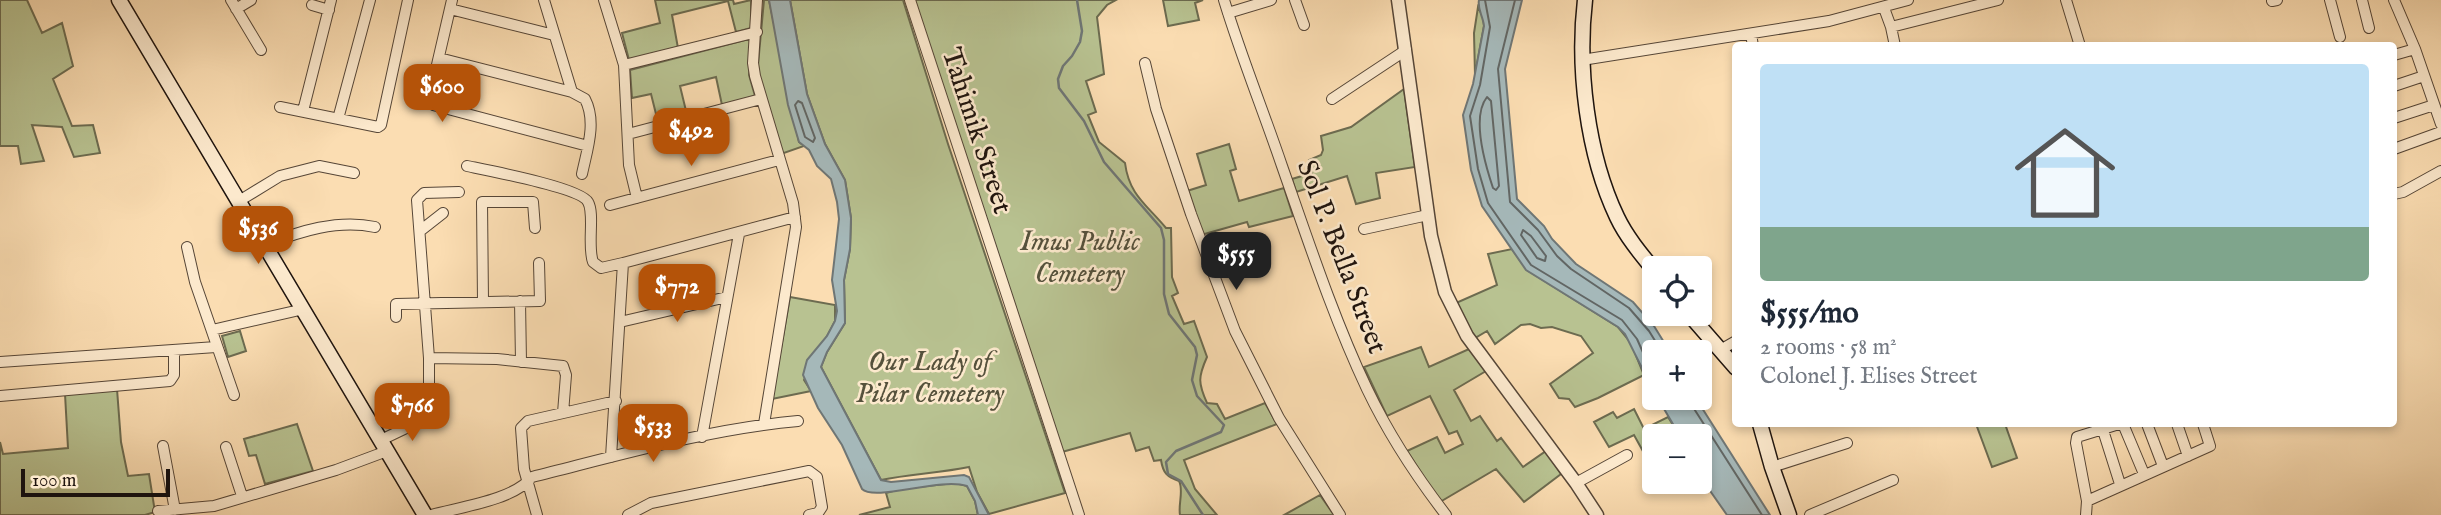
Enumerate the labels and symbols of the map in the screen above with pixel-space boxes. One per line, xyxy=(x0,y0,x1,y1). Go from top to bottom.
street label: Tahimik Street xyxy=(933,44,1019,219)
pin: $600 xyxy=(401,64,483,124)
pin: $492 xyxy=(650,108,732,168)
street label: Sol P. Bella Street xyxy=(1288,155,1394,359)
pin: $536 xyxy=(217,206,299,266)
park label: Imus Public Cemetery xyxy=(1019,225,1140,292)
pin: $555 xyxy=(1195,232,1277,292)
pin: $772 xyxy=(636,264,718,324)
park label: Our Lady of Pilar Cemetery xyxy=(856,345,1005,412)
pin: $766 xyxy=(371,384,453,443)
pin: $533 xyxy=(612,405,694,464)
scale bar xyxy=(21,466,170,498)

